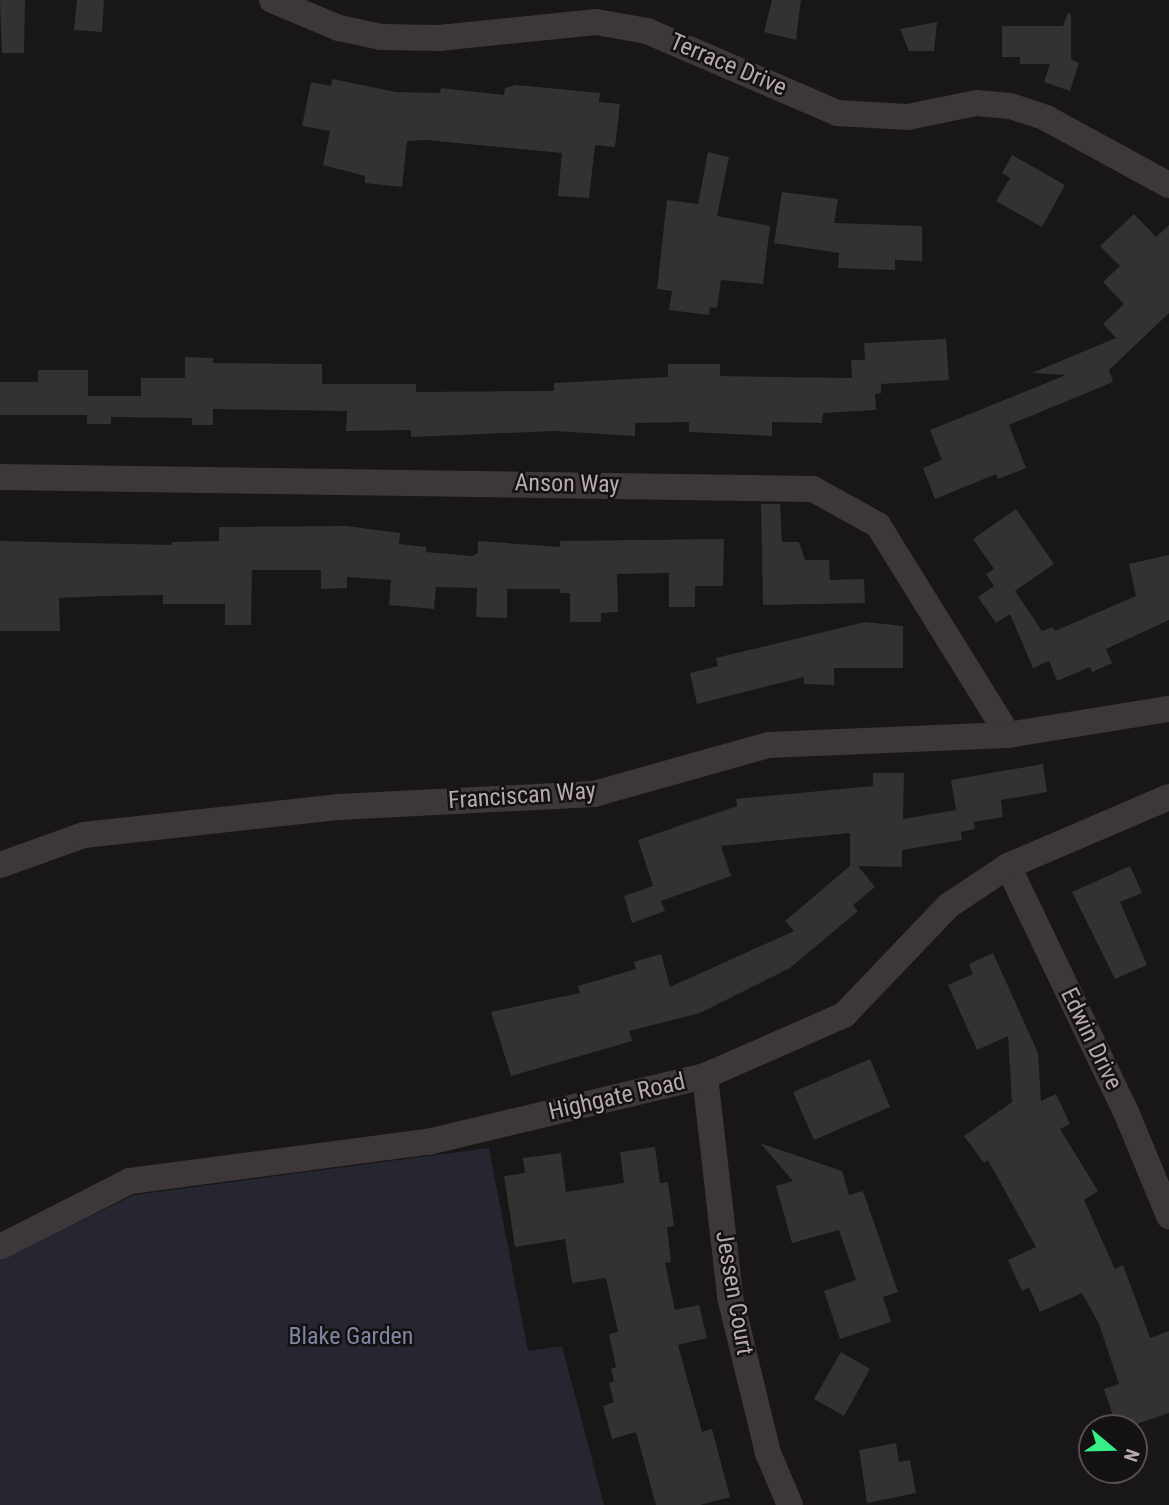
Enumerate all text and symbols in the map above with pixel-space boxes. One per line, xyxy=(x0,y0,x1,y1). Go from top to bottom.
street label: Terrace Drive xyxy=(665,28,791,102)
street label: Anson Way xyxy=(514,469,620,499)
street label: Franciscan Way xyxy=(447,776,597,816)
street label: Edwin Drive xyxy=(1054,983,1128,1095)
street label: Highgate Road xyxy=(546,1067,688,1127)
street label: Jessen Court xyxy=(709,1229,759,1357)
park label: Blake Garden xyxy=(289,1323,413,1351)
north arrow xyxy=(1078,1414,1148,1484)
text: N xyxy=(1119,1446,1144,1465)

